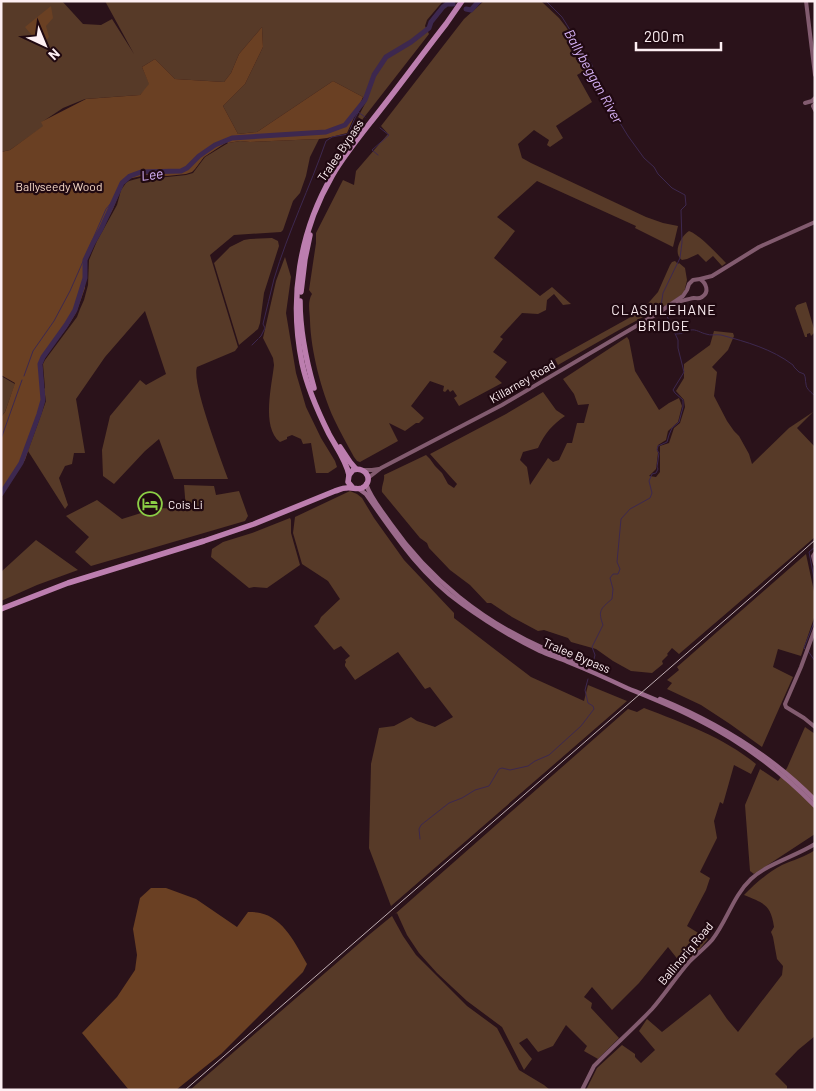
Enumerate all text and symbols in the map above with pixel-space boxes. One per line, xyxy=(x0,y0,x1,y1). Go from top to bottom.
north arrow xyxy=(20,20,70,70)
scale bar xyxy=(636,20,721,52)
water label: Ballybeggan River xyxy=(561,26,627,127)
text: 200 m xyxy=(644,27,684,45)
text: N xyxy=(45,45,64,64)
street label: Tralee Bypass xyxy=(314,116,366,184)
water label: Lee xyxy=(140,164,164,184)
park label: Ballyseedy Wood xyxy=(16,179,102,193)
district label: CLASHLEHANE BRIDGE xyxy=(611,301,717,334)
street label: Killarney Road xyxy=(487,357,557,405)
hotel icon: Cois Li xyxy=(137,491,163,517)
place label: Cois Li xyxy=(168,497,203,511)
street label: Tralee Bypass xyxy=(541,635,613,676)
street label: Ballinorig Road xyxy=(655,919,715,987)

